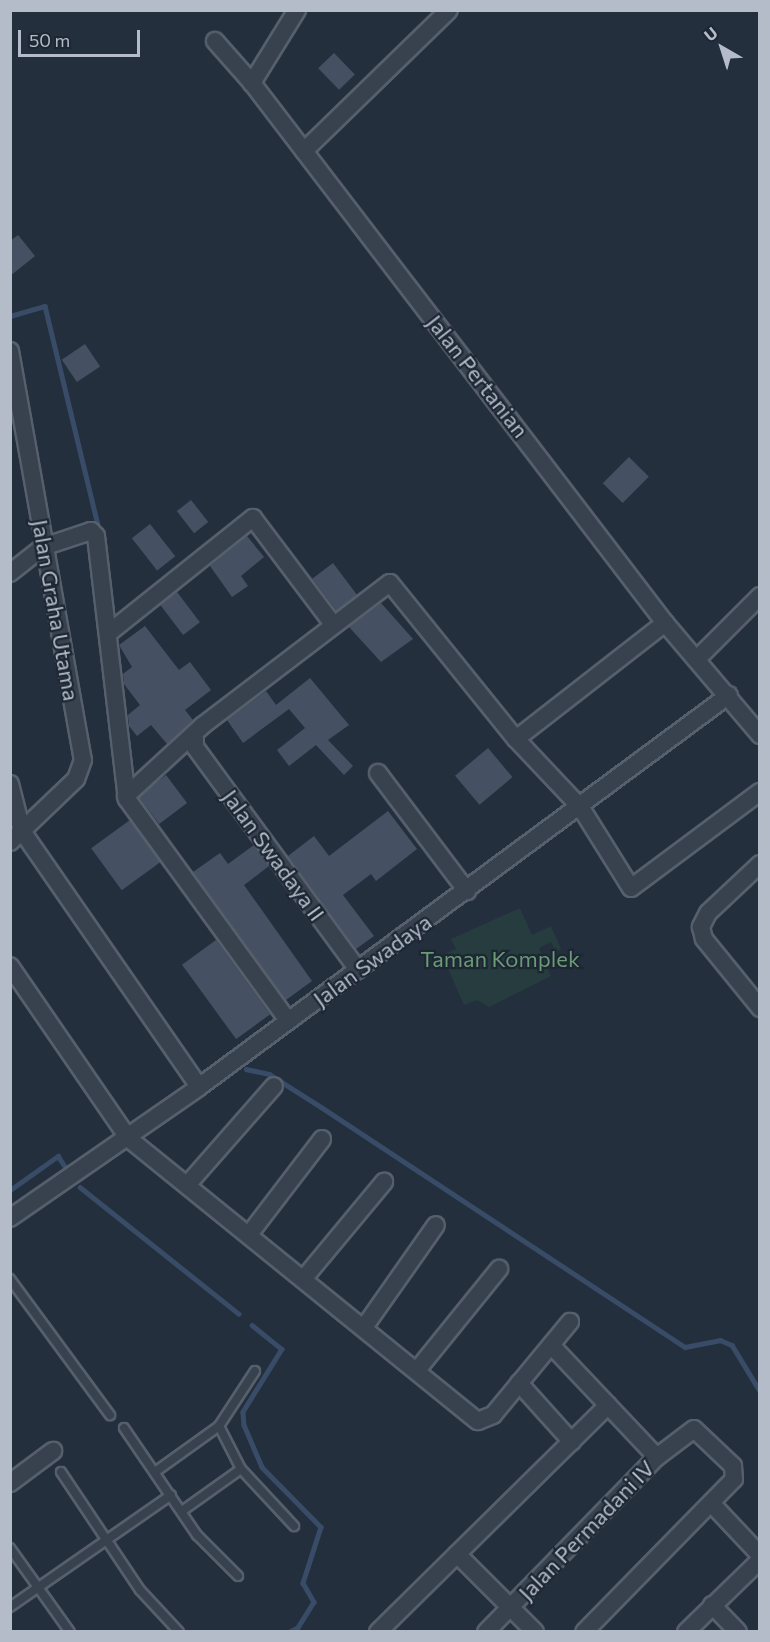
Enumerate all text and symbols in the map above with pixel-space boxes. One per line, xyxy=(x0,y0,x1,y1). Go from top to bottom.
scale bar xyxy=(21,18,142,56)
north arrow xyxy=(692,18,752,78)
text: U xyxy=(700,23,721,45)
text: 50 m xyxy=(29,29,70,51)
street label: Jalan Pertanian xyxy=(422,309,534,443)
street label: Jalan Graha Utama xyxy=(27,517,85,703)
street label: Jalan Swadaya II xyxy=(217,784,331,926)
street label: Jalan Swadaya xyxy=(308,908,436,1012)
park label: Taman Komplek xyxy=(420,946,580,972)
street label: Jalan Permadani IV xyxy=(512,1455,660,1605)

